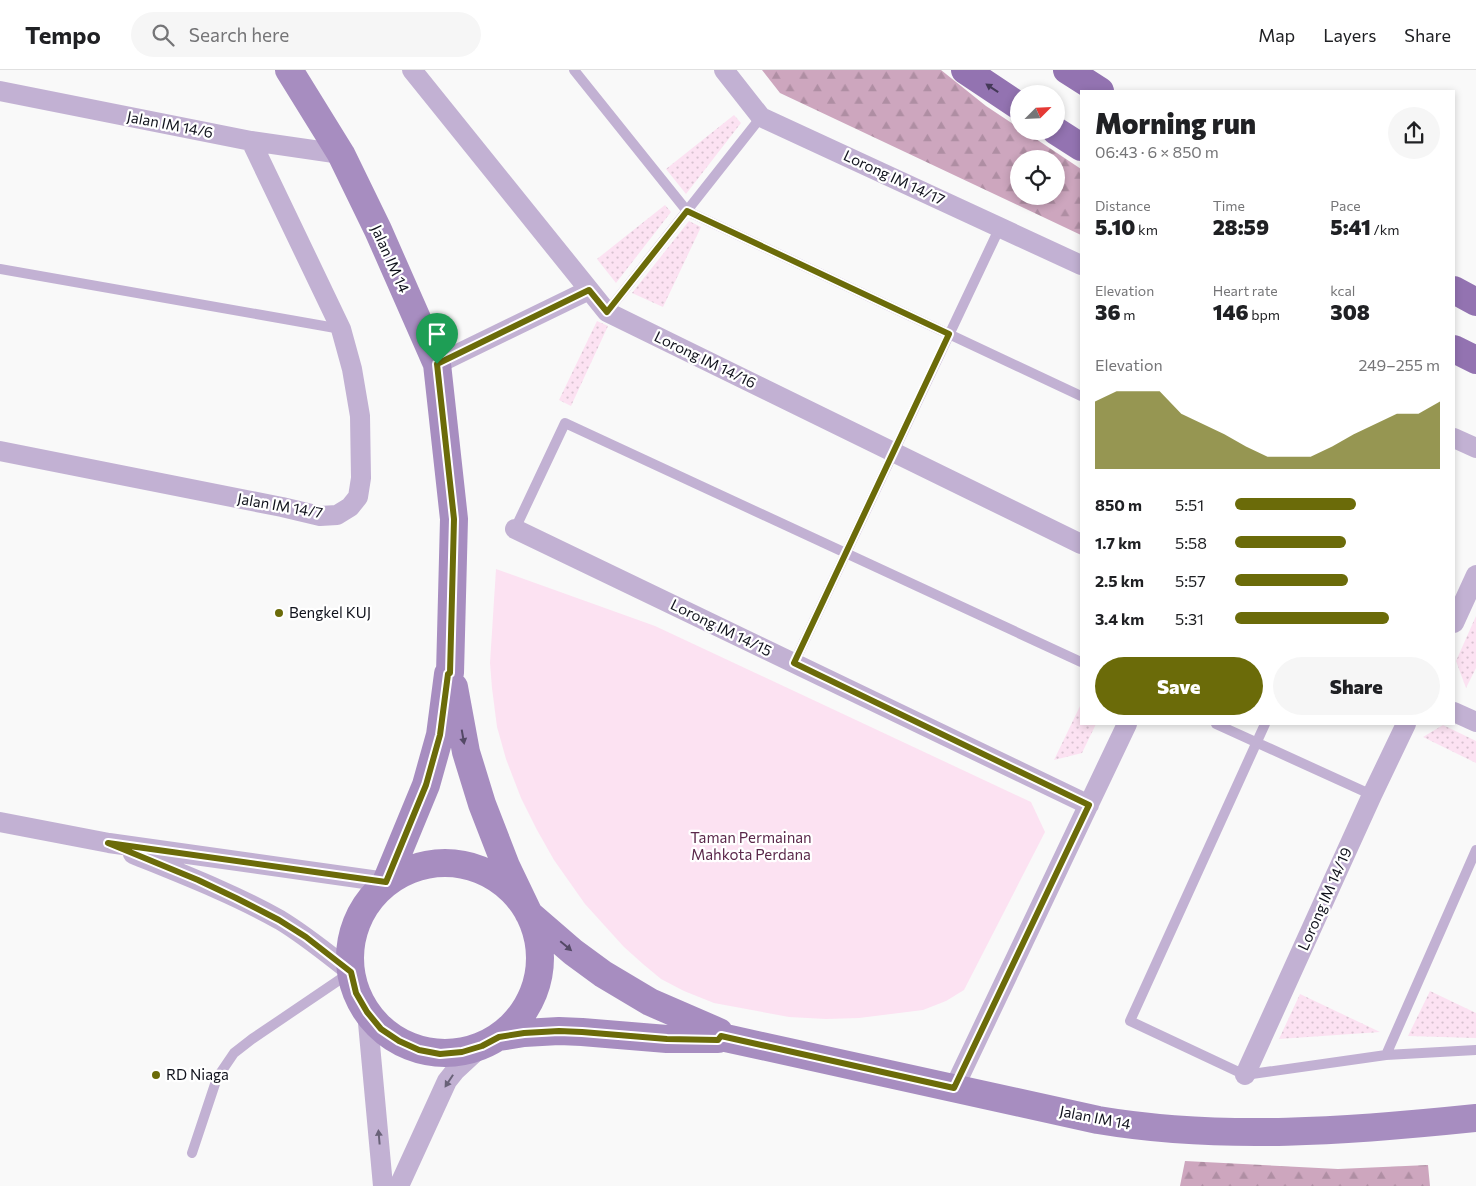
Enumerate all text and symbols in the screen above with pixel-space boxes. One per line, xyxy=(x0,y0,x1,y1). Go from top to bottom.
search box xyxy=(131,12,481,57)
text: Tempo xyxy=(25,20,101,49)
icon: search xyxy=(149,21,177,49)
text: Search here xyxy=(189,23,289,46)
text: Map xyxy=(1258,24,1295,46)
text: Layers xyxy=(1323,24,1376,46)
text: Share xyxy=(1404,24,1451,46)
one-way arrow xyxy=(985,83,999,93)
north arrow xyxy=(1010,85,1065,140)
map controls xyxy=(1010,85,1065,205)
text: Morning run xyxy=(1095,106,1256,140)
street label: Jalan IM 14/6 xyxy=(126,107,215,141)
button: share xyxy=(1388,107,1440,159)
text: 06:43 · 6 × 850 m xyxy=(1095,142,1219,161)
street label: Lorong IM 14/17 xyxy=(841,146,948,208)
button: locate xyxy=(1010,150,1065,205)
text: Distance xyxy=(1095,197,1151,214)
text: Time xyxy=(1213,197,1245,214)
text: Pace xyxy=(1330,197,1361,214)
text: 5.10 xyxy=(1095,214,1135,239)
text: 28:59 xyxy=(1213,214,1269,239)
text: 5:41 xyxy=(1330,214,1371,239)
text: km xyxy=(1135,221,1158,238)
text: /km xyxy=(1371,221,1400,238)
street label: Jalan IM 14 xyxy=(368,222,414,295)
text: Elevation xyxy=(1095,282,1154,299)
text: Heart rate xyxy=(1213,282,1278,299)
text: kcal xyxy=(1330,282,1355,299)
text: 36 xyxy=(1095,299,1120,324)
text: 146 xyxy=(1213,299,1249,324)
text: 308 xyxy=(1330,299,1370,324)
text: m xyxy=(1120,306,1135,323)
text: bpm xyxy=(1249,306,1280,323)
pin xyxy=(416,313,458,364)
icon: arrive xyxy=(423,320,451,348)
street label: Lorong IM 14/16 xyxy=(652,327,759,391)
text: Elevation xyxy=(1095,355,1163,374)
text: 249–255 m xyxy=(1358,355,1440,374)
street label: Jalan IM 14/7 xyxy=(236,489,325,521)
text: 850 m xyxy=(1095,495,1142,514)
text: 5:51 xyxy=(1175,495,1204,514)
text: 1.7 km xyxy=(1095,533,1141,552)
text: 5:58 xyxy=(1175,533,1207,552)
text: 2.5 km xyxy=(1095,571,1144,590)
text: 5:57 xyxy=(1175,571,1206,590)
street label: Lorong IM 14/15 xyxy=(668,595,775,659)
place label: Bengkel KUJ xyxy=(289,603,371,621)
marker: Bengkel KUJ xyxy=(273,607,285,619)
text: 3.4 km xyxy=(1095,609,1144,628)
text: 5:31 xyxy=(1175,609,1204,628)
button: Save xyxy=(1095,657,1263,715)
button: Share xyxy=(1273,657,1440,715)
one-way arrow xyxy=(459,729,467,745)
park label: Taman Permainan Mahkota Perdana xyxy=(690,828,812,863)
street label: Lorong IM 14/19 xyxy=(1293,844,1355,953)
one-way arrow xyxy=(560,940,573,951)
place label: RD Niaga xyxy=(166,1065,229,1083)
marker: RD Niaga xyxy=(150,1069,162,1081)
one-way arrow xyxy=(444,1074,453,1088)
street label: Jalan IM 14 xyxy=(1058,1101,1132,1133)
one-way arrow xyxy=(375,1129,383,1145)

